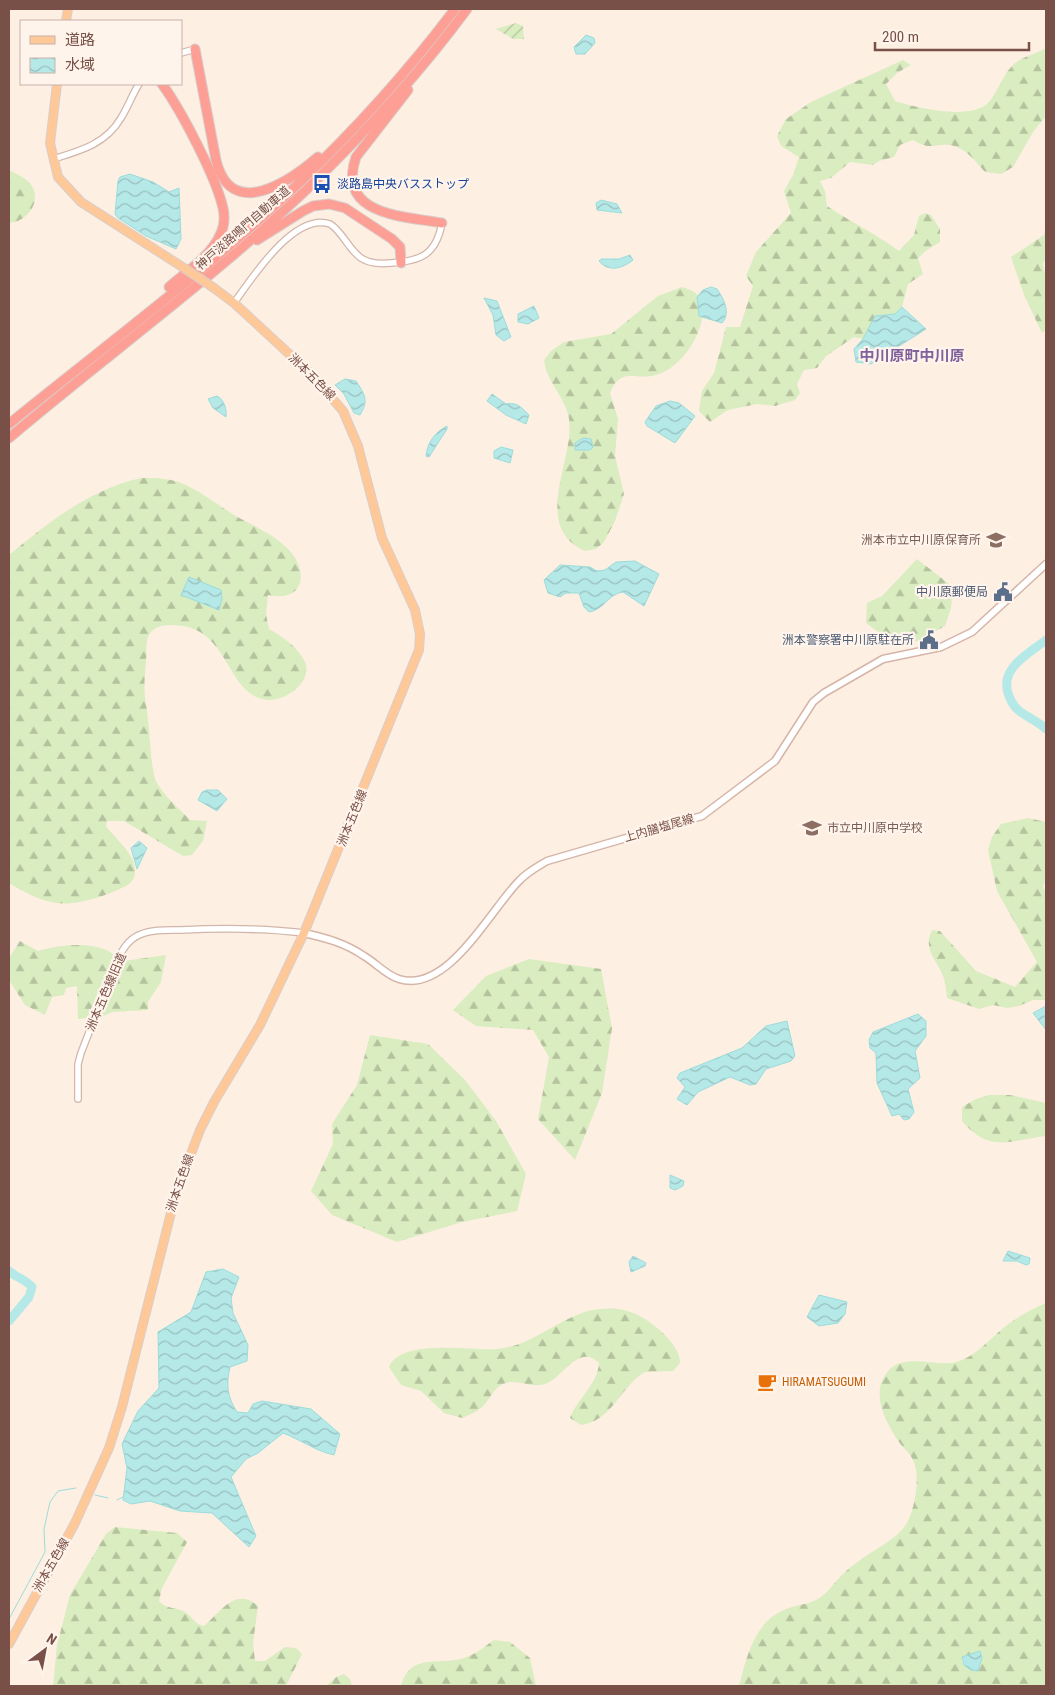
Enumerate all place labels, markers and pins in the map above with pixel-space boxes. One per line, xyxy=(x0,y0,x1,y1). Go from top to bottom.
bus stop icon: 淡路島中央バスストップ xyxy=(311,173,333,195)
place label: 淡路島中央バスストップ xyxy=(337,177,469,191)
school or university icon: 洲本市立中川原保育所 xyxy=(985,529,1007,551)
place label: 洲本市立中川原保育所 xyxy=(861,533,981,547)
public building icon: 中川原郵便局 xyxy=(992,581,1014,603)
place label: 中川原郵便局 xyxy=(916,585,988,599)
public building icon: 洲本警察署中川原駐在所 xyxy=(918,629,940,651)
place label: 洲本警察署中川原駐在所 xyxy=(782,633,914,647)
school or university icon: 市立中川原中学校 xyxy=(801,817,823,839)
place label: 市立中川原中学校 xyxy=(827,821,923,835)
cafe icon: HIRAMATSUGUMI xyxy=(756,1371,778,1393)
place label: HIRAMATSUGUMI xyxy=(782,1375,866,1389)

